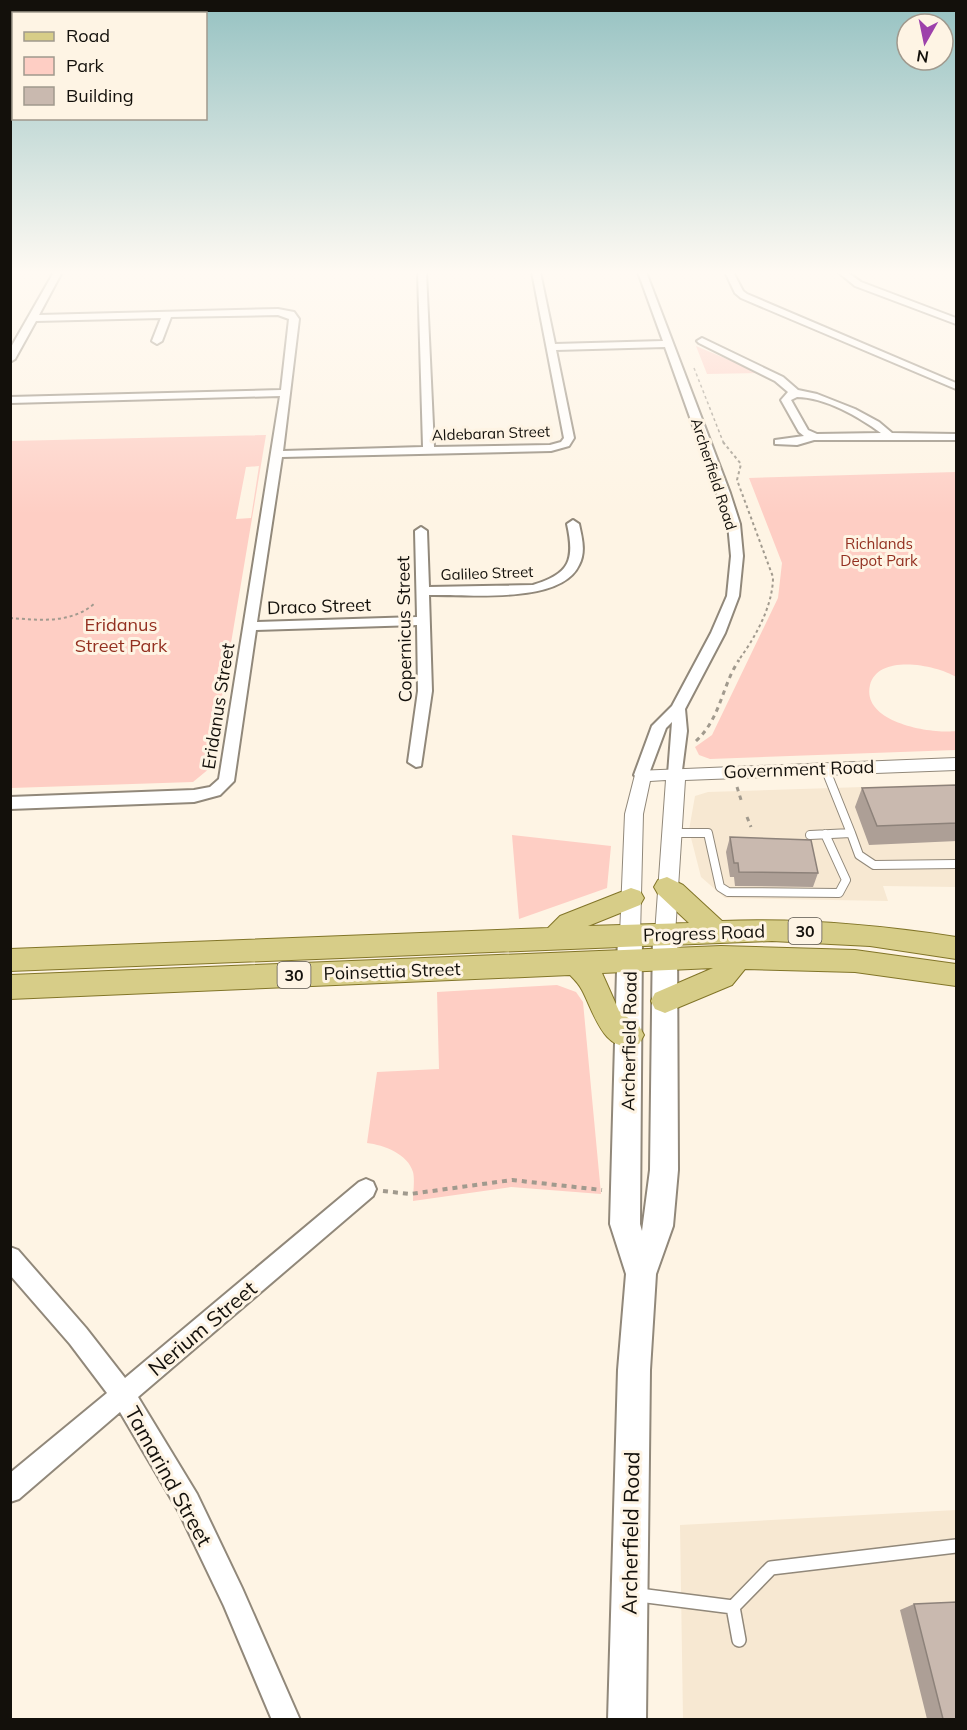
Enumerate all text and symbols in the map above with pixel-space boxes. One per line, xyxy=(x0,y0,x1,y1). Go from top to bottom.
legend xyxy=(12,12,207,120)
north arrow xyxy=(895,12,955,72)
text: Road xyxy=(66,24,110,47)
text: N xyxy=(915,46,930,68)
text: Park xyxy=(66,54,105,77)
text: Building xyxy=(66,84,134,107)
street label: Archerfield Road xyxy=(687,416,741,532)
street label: Aldebaran Street xyxy=(432,421,550,445)
park label: Richlands Depot Park xyxy=(840,534,918,570)
street label: Copernicus Street xyxy=(391,555,417,703)
street label: Galileo Street xyxy=(440,562,534,584)
street label: Draco Street xyxy=(267,593,371,619)
park label: Eridanus Street Park xyxy=(75,613,168,657)
street label: Eridanus Street xyxy=(197,641,239,771)
street label: Government Road xyxy=(723,755,875,783)
road number: 30 xyxy=(788,918,822,944)
street label: Progress Road xyxy=(643,919,765,947)
street label: Poinsettia Street xyxy=(323,957,461,985)
road number: 30 xyxy=(278,962,310,988)
street label: Archerfield Road xyxy=(616,971,642,1111)
street label: Nerium Street xyxy=(142,1275,262,1381)
street label: Tamarind Street xyxy=(120,1402,218,1550)
street label: Archerfield Road xyxy=(616,1451,644,1615)

